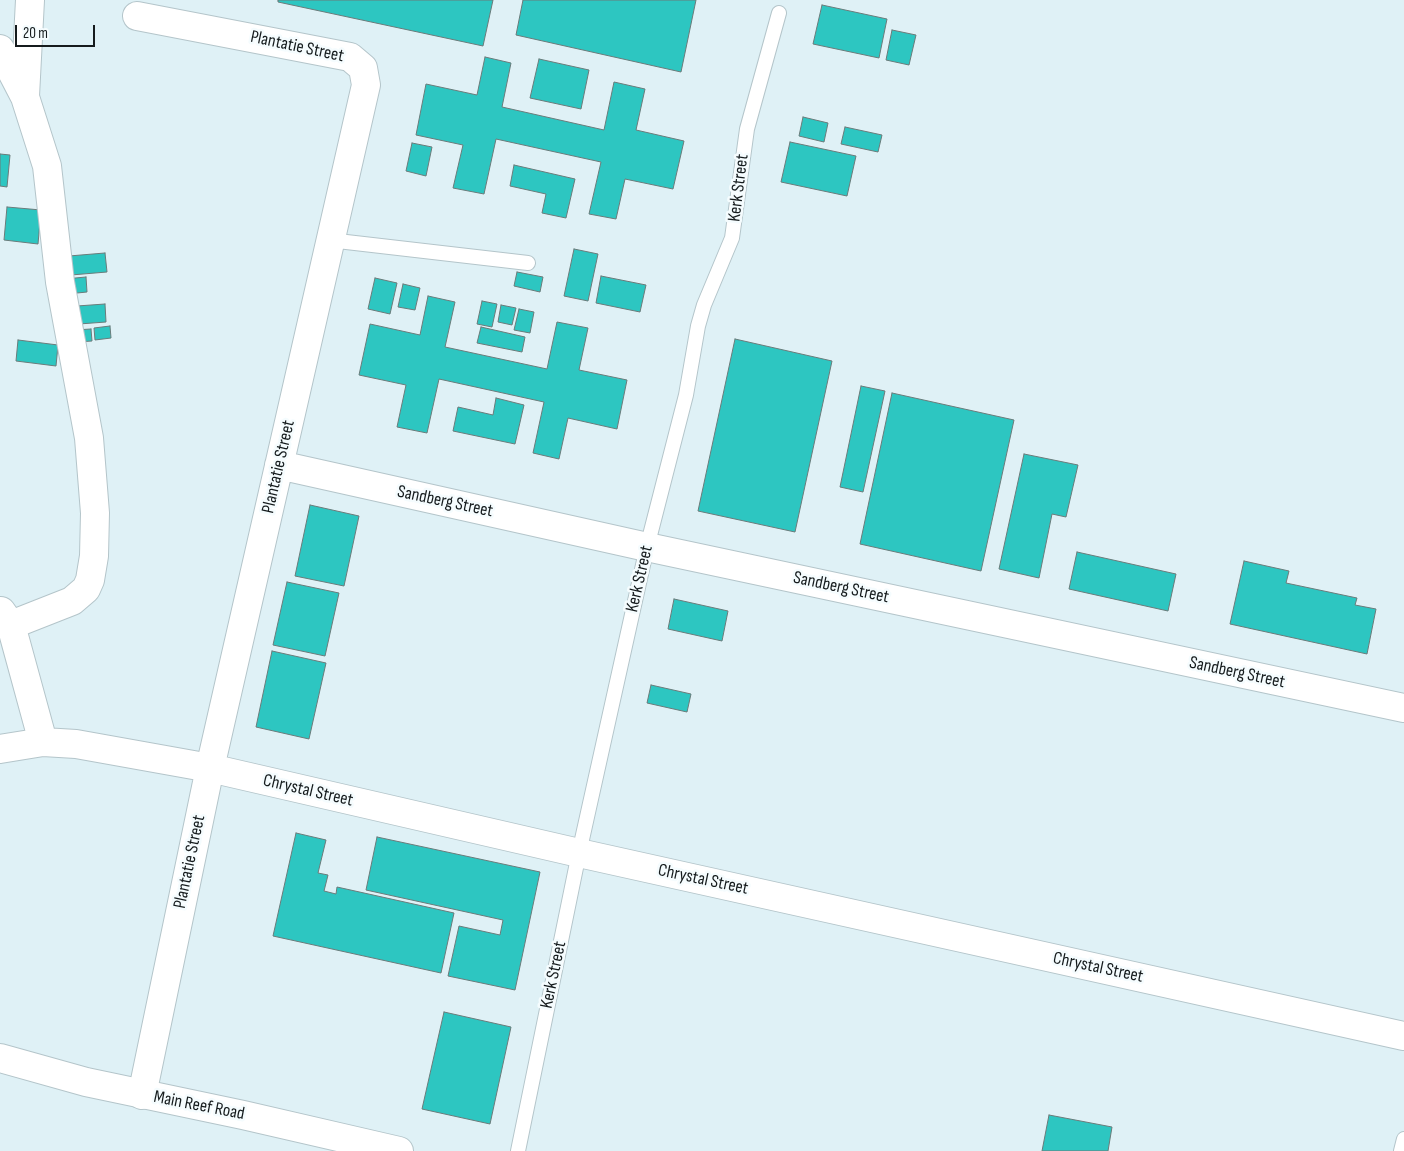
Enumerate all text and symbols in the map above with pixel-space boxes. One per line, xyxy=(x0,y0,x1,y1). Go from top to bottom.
scale bar xyxy=(18,15,98,47)
text: 20 m xyxy=(23,24,48,43)
street label: Plantatie Street xyxy=(248,27,346,67)
street label: Kerk Street xyxy=(724,153,754,223)
street label: Plantatie Street xyxy=(258,418,300,516)
street label: Sandberg Street xyxy=(395,481,495,523)
street label: Kerk Street xyxy=(622,543,658,615)
street label: Sandberg Street xyxy=(791,567,891,609)
street label: Sandberg Street xyxy=(1187,652,1287,694)
street label: Chrystal Street xyxy=(261,770,355,812)
street label: Plantatie Street xyxy=(170,813,210,911)
street label: Chrystal Street xyxy=(656,860,750,900)
street label: Kerk Street xyxy=(536,940,572,1010)
street label: Chrystal Street xyxy=(1051,948,1145,988)
street label: Main Reef Road xyxy=(152,1087,246,1125)

